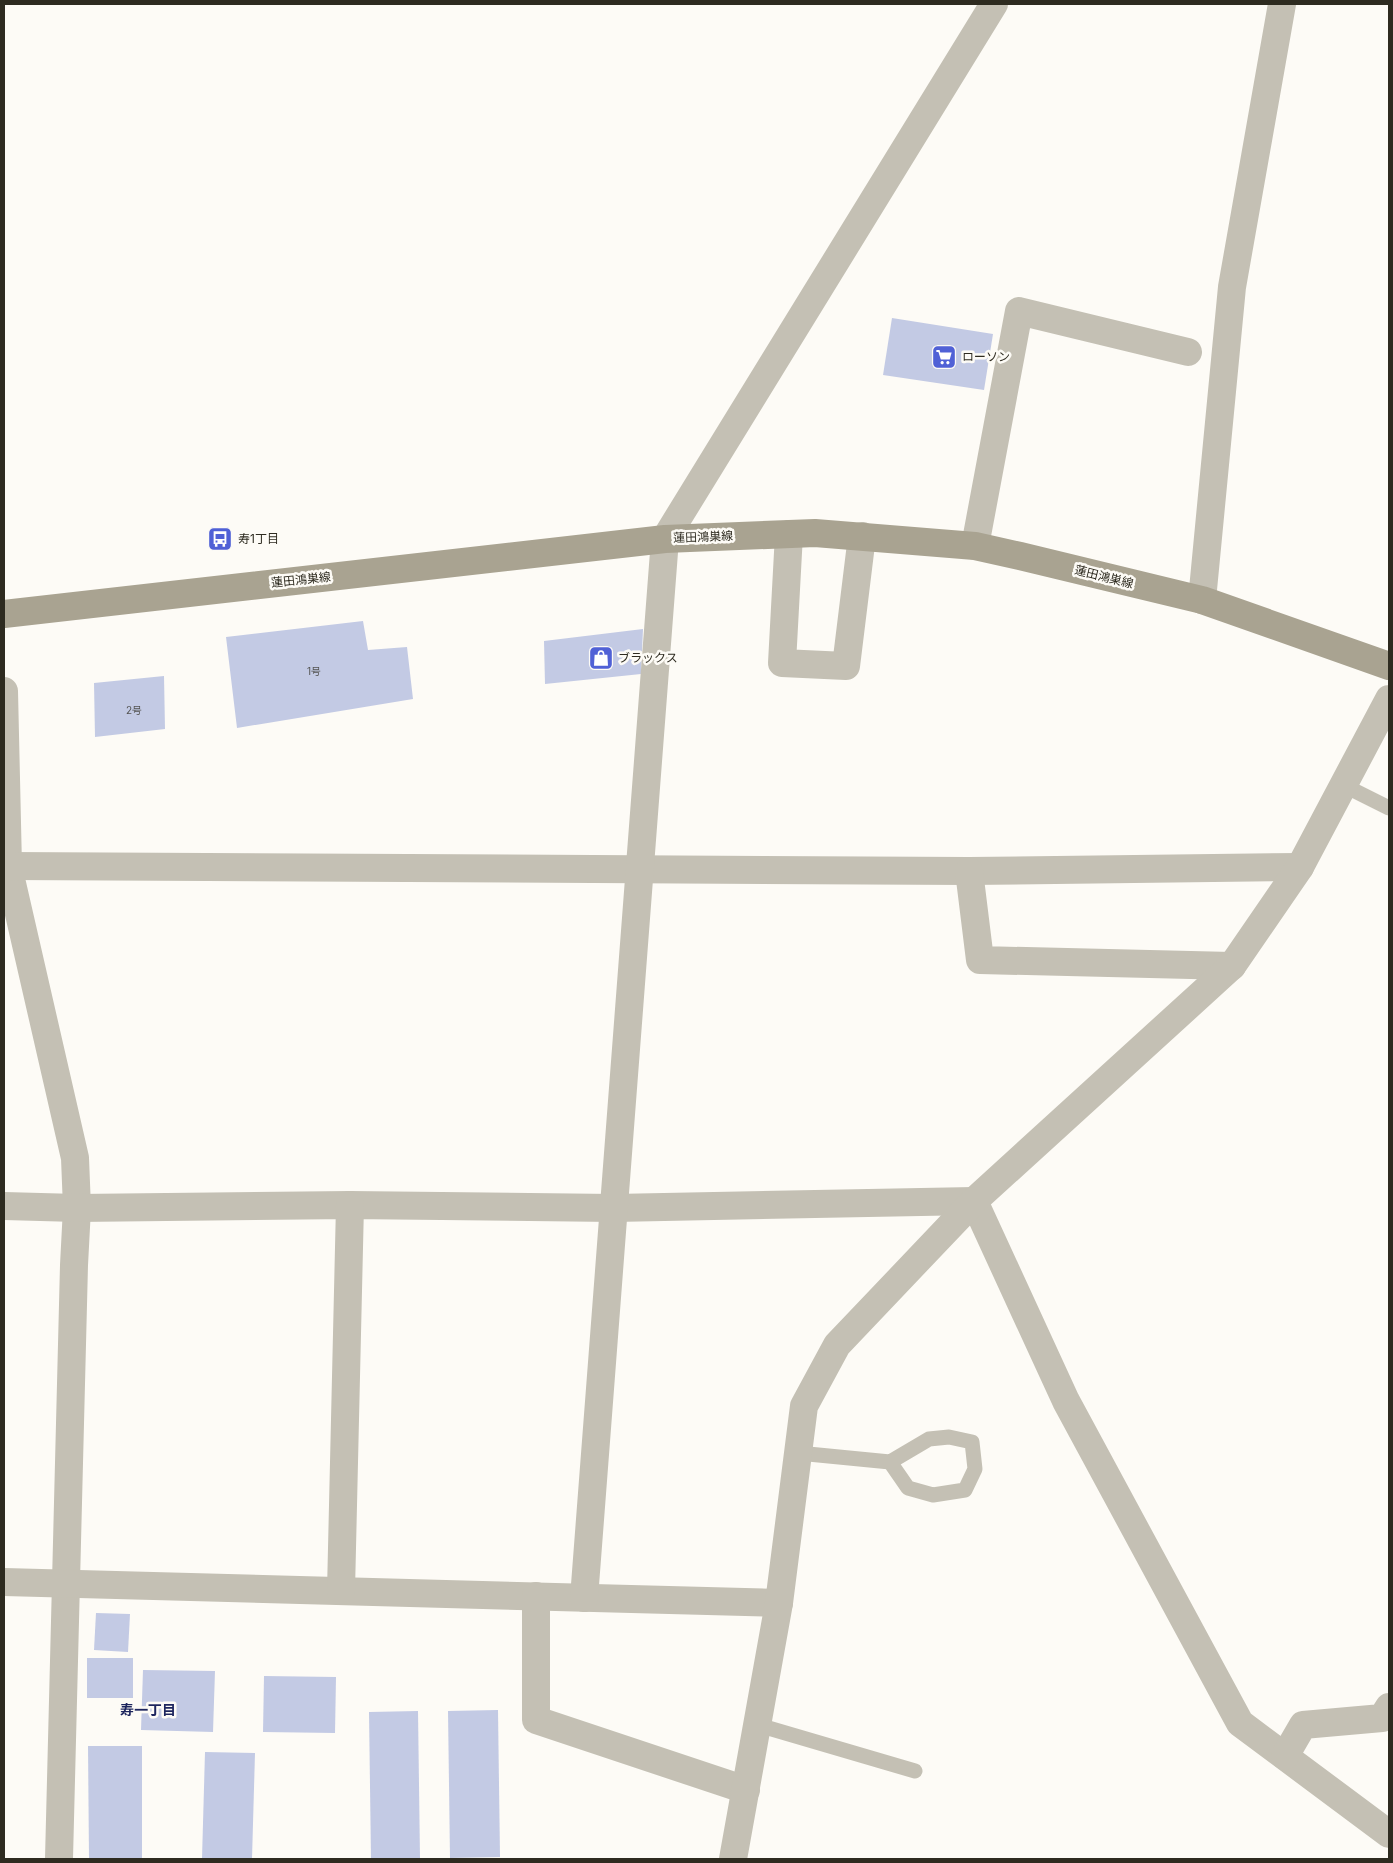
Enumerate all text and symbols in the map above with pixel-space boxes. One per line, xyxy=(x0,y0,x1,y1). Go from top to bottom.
supermarket icon: ローソン xyxy=(931,344,957,370)
place label: ローソン xyxy=(962,349,1010,364)
bus stop icon: 寿1丁目 xyxy=(207,526,233,552)
street label: 蓮田鴻巣線 xyxy=(673,528,733,545)
place label: 寿1丁目 xyxy=(238,531,279,546)
street label: 蓮田鴻巣線 xyxy=(1073,562,1135,591)
street label: 蓮田鴻巣線 xyxy=(270,569,332,590)
shop icon: ブラックス xyxy=(588,645,614,671)
place label: ブラックス xyxy=(618,650,678,665)
house number: 1号 xyxy=(307,665,321,677)
house number: 2号 xyxy=(126,704,142,716)
district label: 寿一丁目 xyxy=(120,1701,176,1718)

